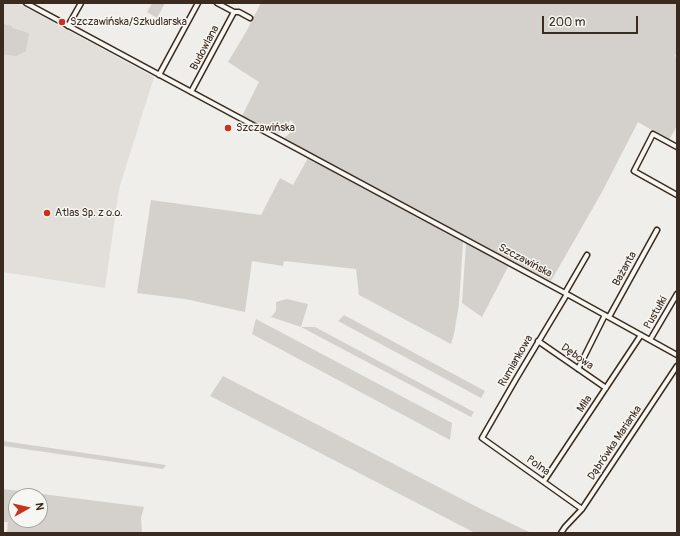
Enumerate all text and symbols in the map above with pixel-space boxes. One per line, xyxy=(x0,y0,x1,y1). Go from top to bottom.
scale bar xyxy=(544,8,640,34)
place label: Szczawińska/Szkudlarska xyxy=(70,15,187,29)
text: 200 m xyxy=(549,15,585,30)
marker: Szczawińska/Szkudlarska xyxy=(57,17,67,27)
street label: Budowlana xyxy=(188,23,222,73)
place label: Szczawińska xyxy=(236,121,295,135)
marker: Szczawińska xyxy=(223,123,233,133)
place label: Atlas Sp. z o.o. xyxy=(55,206,123,220)
marker: Atlas Sp. z o.o. xyxy=(42,208,52,218)
street label: Szczawińska xyxy=(496,241,554,281)
street label: Bażanta xyxy=(610,249,640,289)
street label: Pustułki xyxy=(641,294,671,332)
street label: Rumiankowa xyxy=(496,333,536,389)
street label: Dębowa xyxy=(558,341,596,373)
street label: Miła xyxy=(575,393,595,415)
street label: Dąbrówka Marianka xyxy=(585,403,645,483)
street label: Polna xyxy=(524,453,552,479)
north arrow xyxy=(8,488,48,528)
text: N xyxy=(32,502,46,511)

